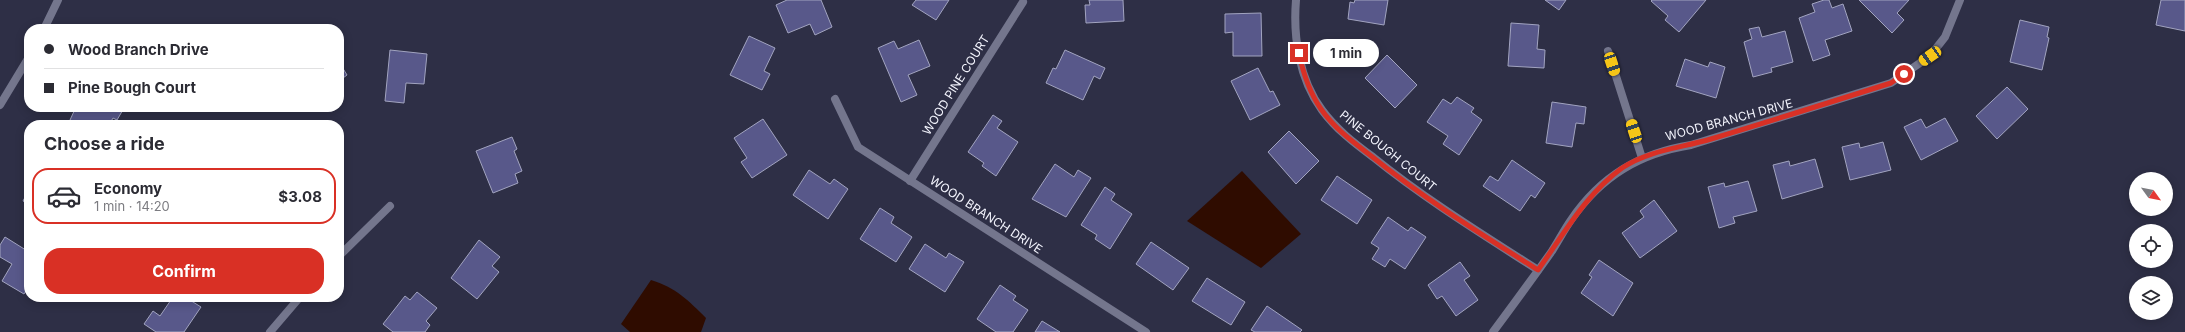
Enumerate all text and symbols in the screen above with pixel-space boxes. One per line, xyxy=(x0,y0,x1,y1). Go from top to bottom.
street label: WOOD PINE COURT xyxy=(919,32,993,138)
callout: 1 min xyxy=(1313,39,1379,67)
text: Wood Branch Drive xyxy=(68,40,209,59)
route end xyxy=(1290,44,1308,62)
car xyxy=(1917,44,1943,68)
text: 1 min xyxy=(1330,45,1362,61)
car xyxy=(1603,51,1621,77)
route start xyxy=(1895,65,1913,83)
text: Pine Bough Court xyxy=(68,78,196,97)
street label: WOOD BRANCH DRIVE xyxy=(1664,95,1794,144)
street label: PINE BOUGH COURT xyxy=(1337,107,1440,194)
car xyxy=(1625,118,1643,144)
text: Choose a ride xyxy=(44,133,165,154)
north arrow xyxy=(2129,172,2173,216)
map controls xyxy=(2129,172,2173,320)
street label: WOOD BRANCH DRIVE xyxy=(927,173,1045,257)
icon: car xyxy=(46,178,82,214)
text: Economy xyxy=(94,179,162,198)
text: $3.08 xyxy=(278,187,322,206)
text: 1 min · 14:20 xyxy=(94,198,170,214)
button: locate xyxy=(2129,224,2173,268)
button: Confirm xyxy=(44,248,324,294)
button: layers xyxy=(2129,276,2173,320)

